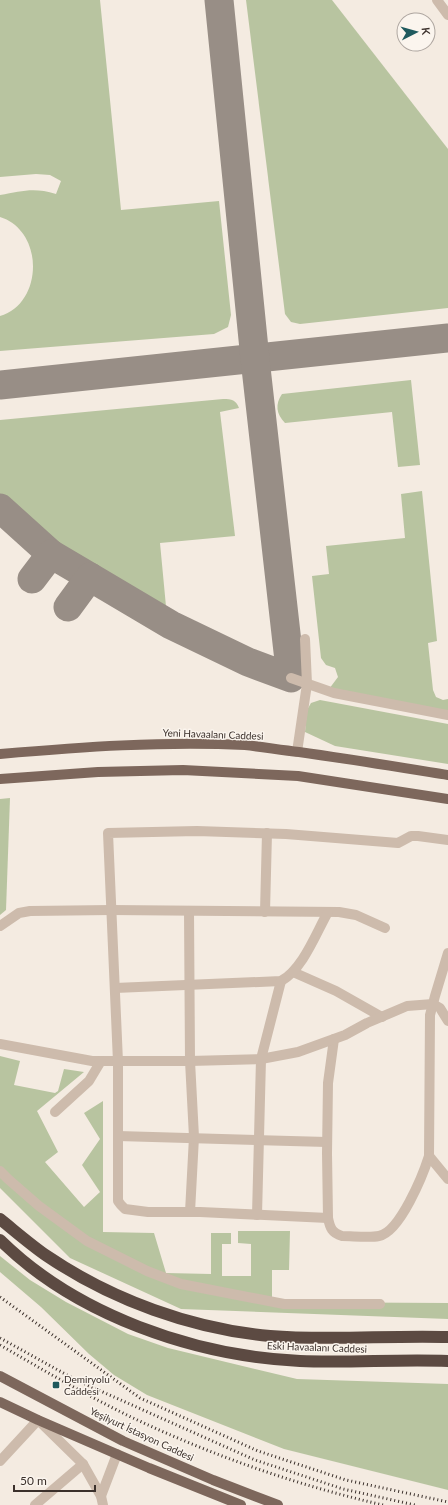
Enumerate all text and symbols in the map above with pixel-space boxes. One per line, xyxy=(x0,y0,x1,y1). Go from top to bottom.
north arrow xyxy=(396,12,436,52)
text: K xyxy=(420,26,433,36)
street label: Yeni Havaalanı Caddesi xyxy=(162,726,264,742)
street label: Eski Havaalanı Caddesi xyxy=(267,1339,367,1355)
place label: Demiryolu Caddesi xyxy=(64,1373,110,1397)
marker: Demiryolu Caddesi xyxy=(51,1380,61,1390)
street label: Yeşilyurt İstasyon Caddesi xyxy=(88,1405,196,1463)
scale bar xyxy=(14,1467,95,1493)
text: 50 m xyxy=(20,1473,47,1488)

